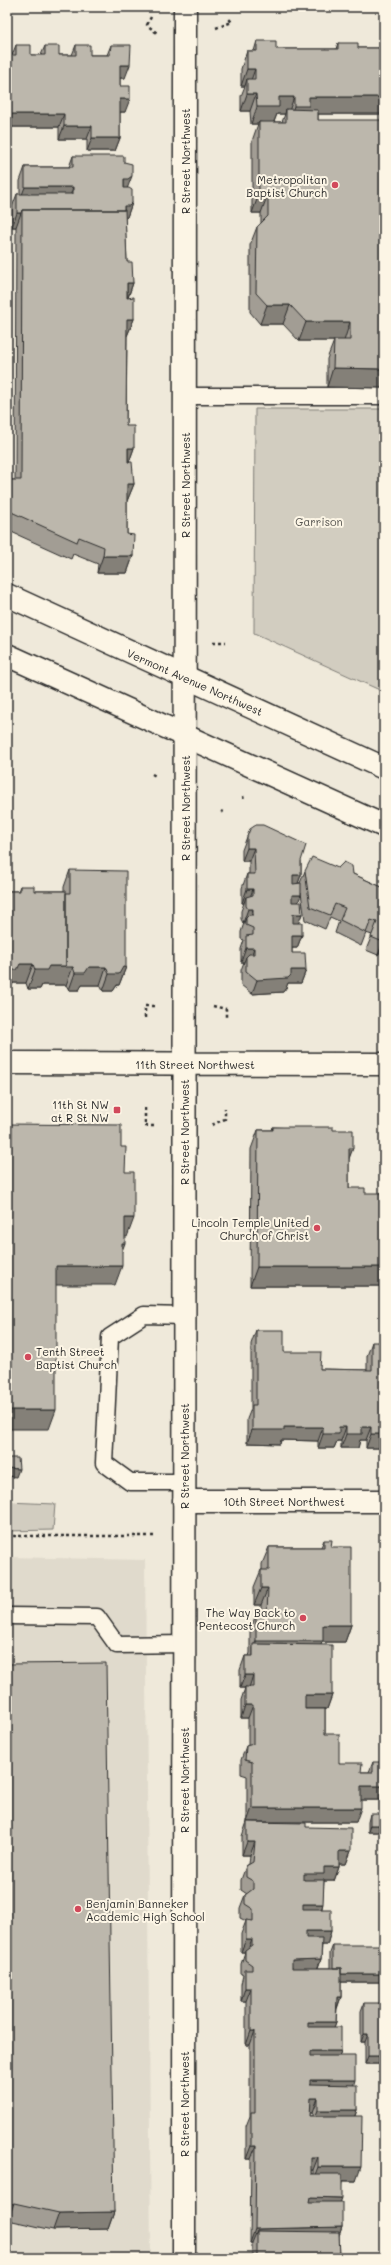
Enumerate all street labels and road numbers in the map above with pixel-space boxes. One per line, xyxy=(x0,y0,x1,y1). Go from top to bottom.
street label: R Street Northwest xyxy=(178,108,193,214)
street label: R Street Northwest xyxy=(178,432,193,538)
street label: Vermont Avenue Northwest xyxy=(125,645,266,719)
street label: R Street Northwest xyxy=(178,755,193,861)
street label: 11th Street Northwest xyxy=(135,1057,255,1072)
street label: R Street Northwest xyxy=(177,1079,192,1185)
street label: R Street Northwest xyxy=(177,1403,192,1509)
street label: 10th Street Northwest xyxy=(223,1494,345,1509)
street label: R Street Northwest xyxy=(177,1727,192,1833)
street label: R Street Northwest xyxy=(177,2051,192,2157)

